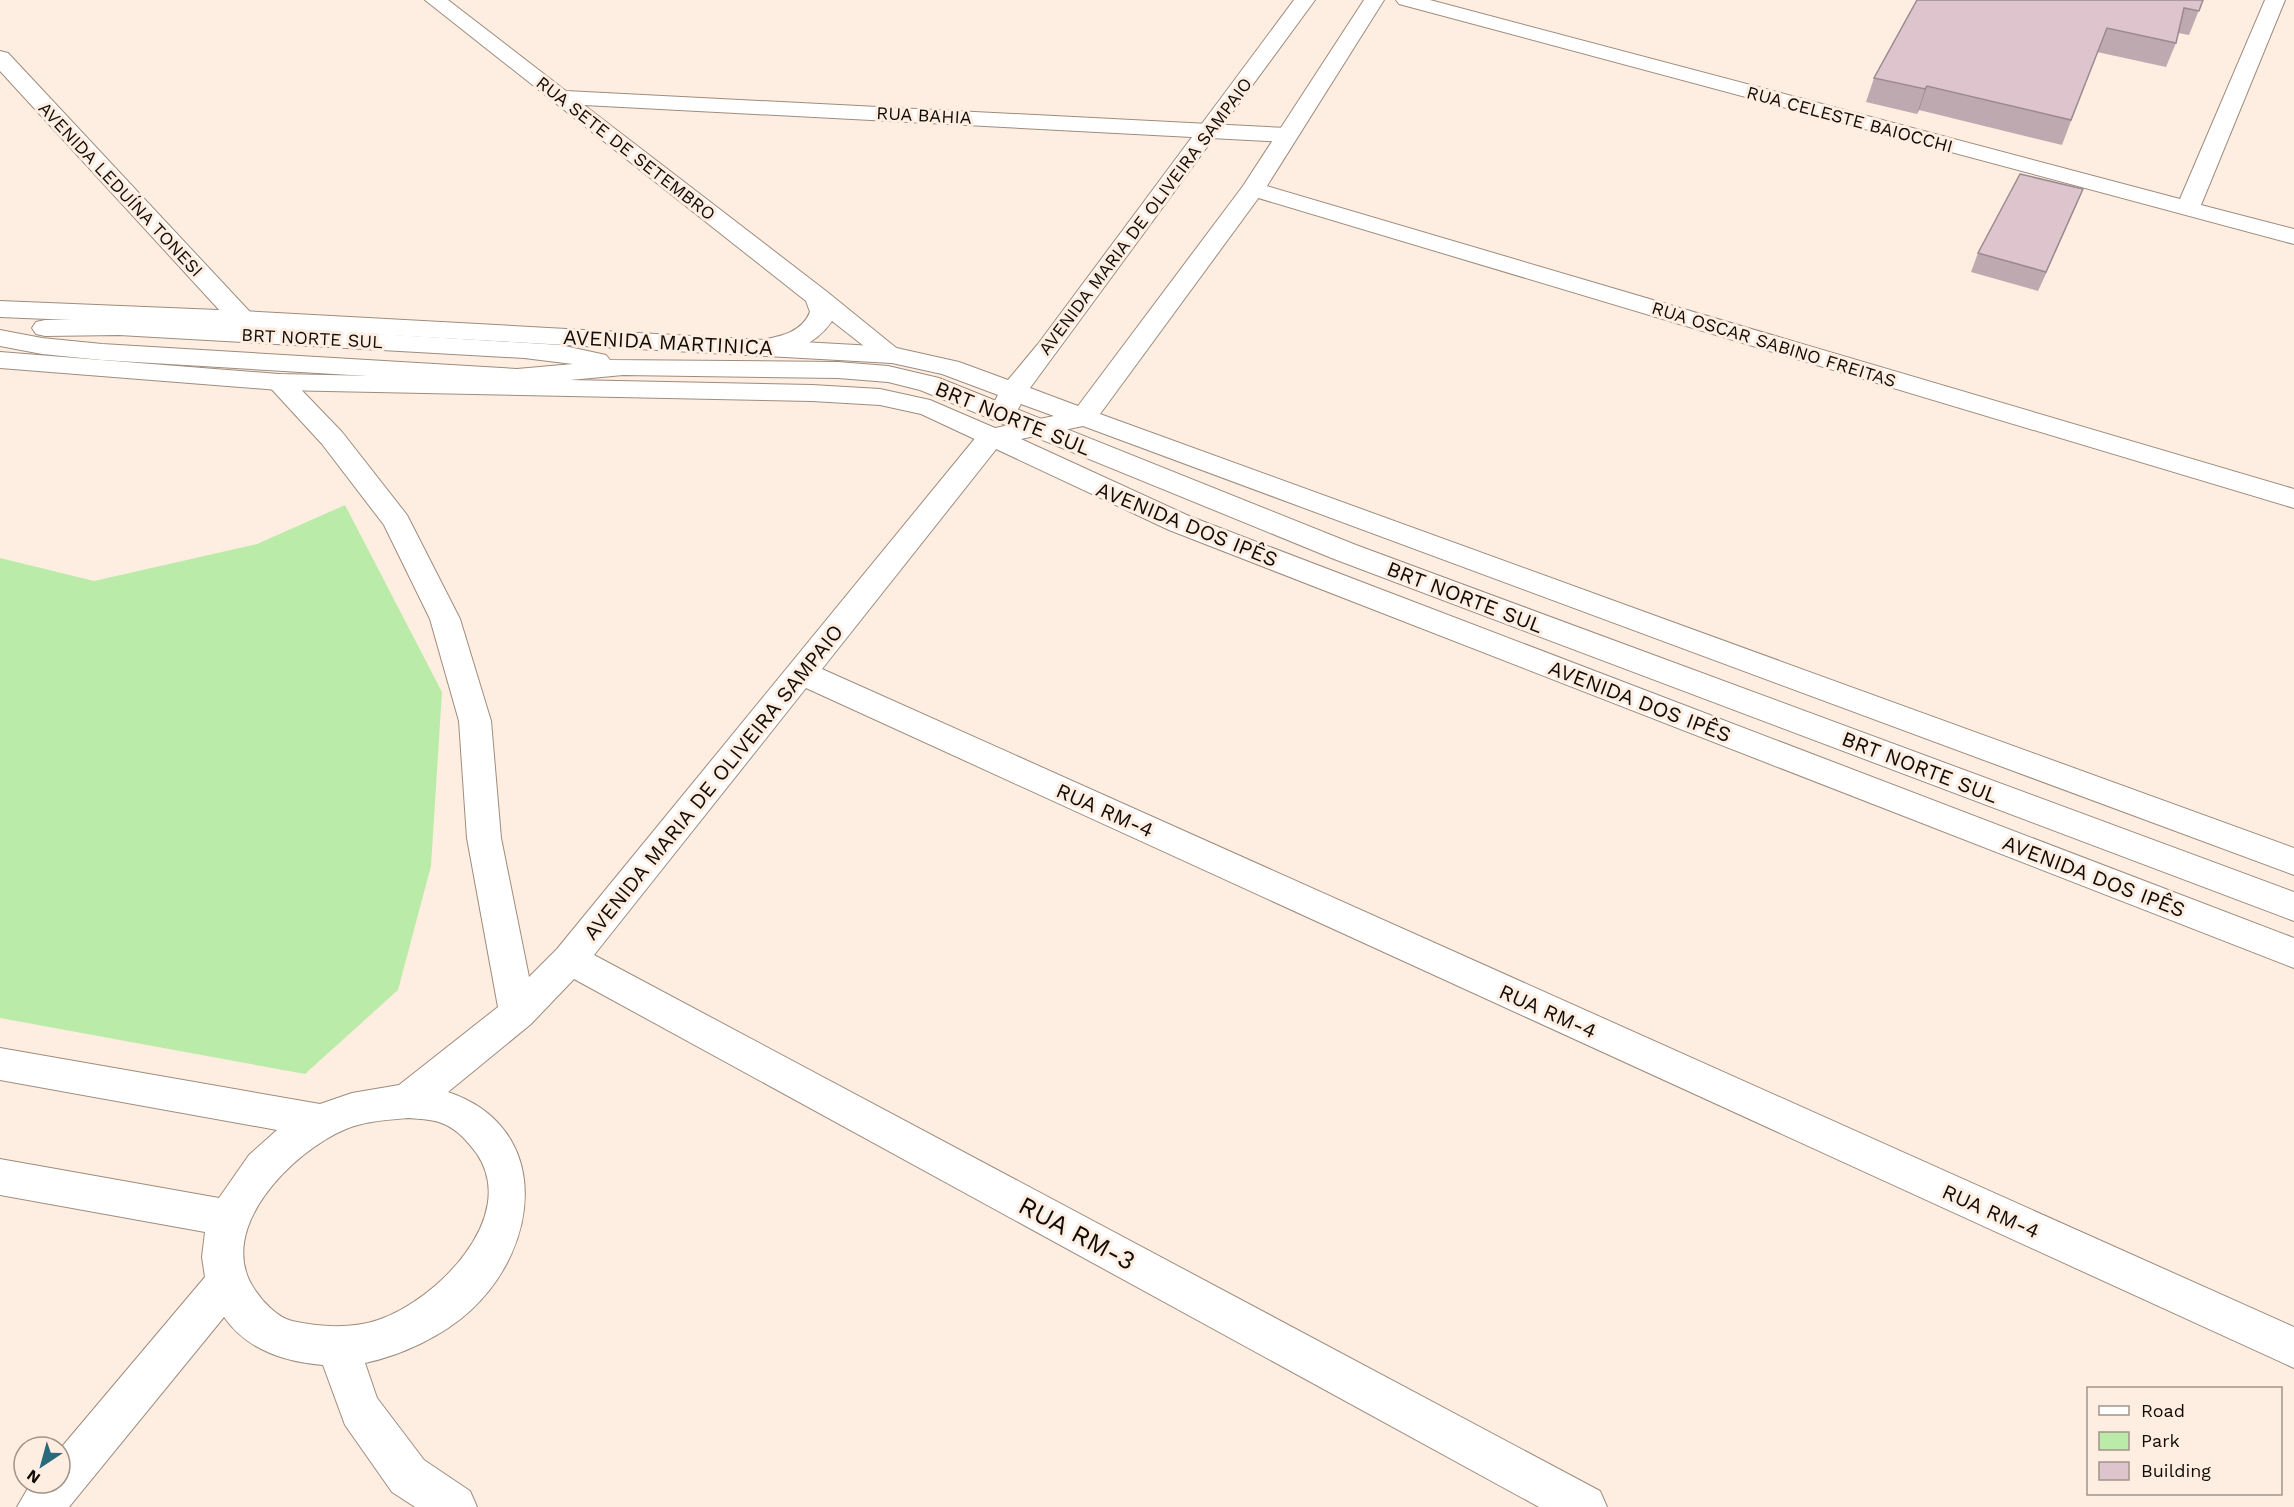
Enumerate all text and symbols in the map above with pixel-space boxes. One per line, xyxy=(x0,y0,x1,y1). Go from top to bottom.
street label: RUA SETE DE SETEMBRO xyxy=(532,72,720,224)
street label: AVENIDA MARIA DE OLIVEIRA SAMPAIO xyxy=(1034,73,1256,359)
street label: RUA CELESTE BAIOCCHI xyxy=(1745,81,1955,157)
street label: AVENIDA LEDUÍNA TONESI xyxy=(34,97,208,281)
street label: RUA BAHIA xyxy=(876,102,972,128)
street label: RUA OSCAR SABINO FREITAS xyxy=(1649,297,1899,391)
street label: BRT NORTE SUL xyxy=(241,324,384,352)
street label: AVENIDA MARTINICA xyxy=(562,324,774,360)
street label: BRT NORTE SUL xyxy=(932,375,1094,461)
street label: AVENIDA DOS IPÊS xyxy=(1093,476,1281,572)
street label: BRT NORTE SUL xyxy=(1383,556,1547,638)
street label: AVENIDA MARIA DE OLIVEIRA SAMPAIO xyxy=(578,619,848,945)
street label: AVENIDA DOS IPÊS xyxy=(1545,655,1735,747)
street label: BRT NORTE SUL xyxy=(1838,726,2002,808)
street label: RUA RM-4 xyxy=(1052,777,1158,843)
street label: AVENIDA DOS IPÊS xyxy=(1999,830,2189,922)
street label: RUA RM-4 xyxy=(1495,978,1601,1044)
street label: RUA RM-4 xyxy=(1938,1178,2044,1244)
street label: RUA RM-3 xyxy=(1014,1190,1140,1276)
legend xyxy=(2087,1387,2282,1495)
text: Road xyxy=(2141,1400,2185,1421)
text: Park xyxy=(2141,1430,2180,1451)
north arrow xyxy=(12,1435,72,1495)
text: Building xyxy=(2141,1460,2211,1481)
text: N xyxy=(23,1466,44,1488)

